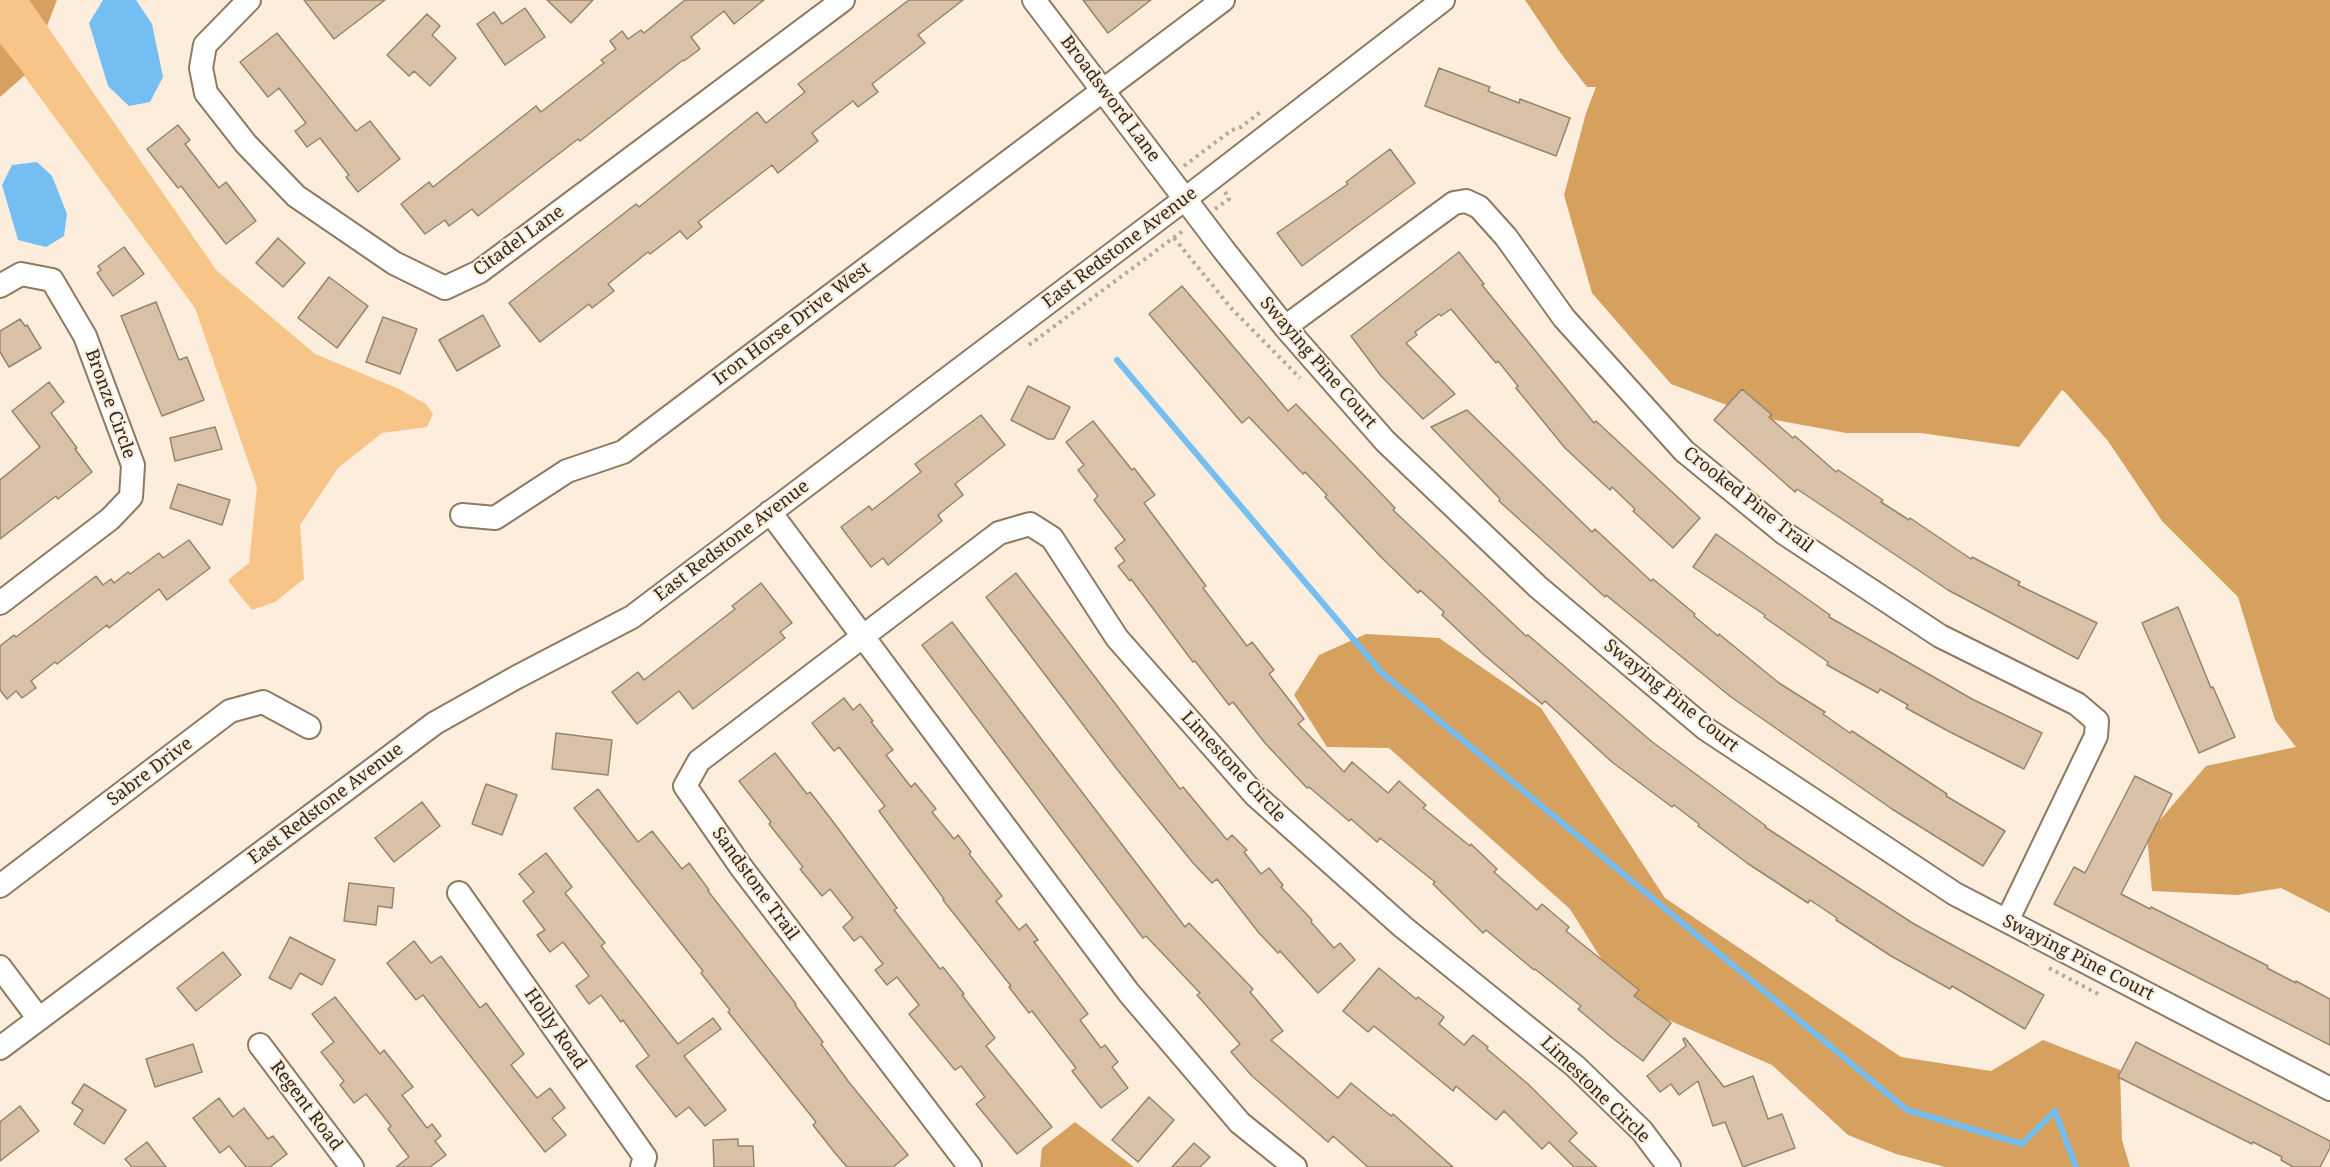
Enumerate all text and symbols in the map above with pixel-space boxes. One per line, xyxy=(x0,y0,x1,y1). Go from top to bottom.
street label: Broadsword Lane xyxy=(1055,32,1165,166)
street label: East Redstone Avenue xyxy=(1038,183,1202,313)
street label: Citadel Lane xyxy=(469,201,569,281)
street label: Iron Horse Drive West xyxy=(709,258,875,390)
street label: Swaying Pine Court xyxy=(1255,293,1381,433)
street label: Bronze Circle xyxy=(80,346,140,462)
street label: Crooked Pine Trail xyxy=(1679,443,1817,557)
street label: East Redstone Avenue xyxy=(650,476,814,606)
street label: Swaying Pine Court xyxy=(1599,635,1743,757)
street label: Limestone Circle xyxy=(1176,707,1290,827)
street label: Sabre Drive xyxy=(103,733,197,811)
street label: East Redstone Avenue xyxy=(244,739,408,869)
street label: Sandstone Trail xyxy=(707,823,803,945)
street label: Swaying Pine Court xyxy=(1999,910,2157,1006)
street label: Holly Road xyxy=(519,984,591,1074)
street label: Limestone Circle xyxy=(1536,1032,1654,1148)
street label: Regent Road xyxy=(265,1057,347,1155)

